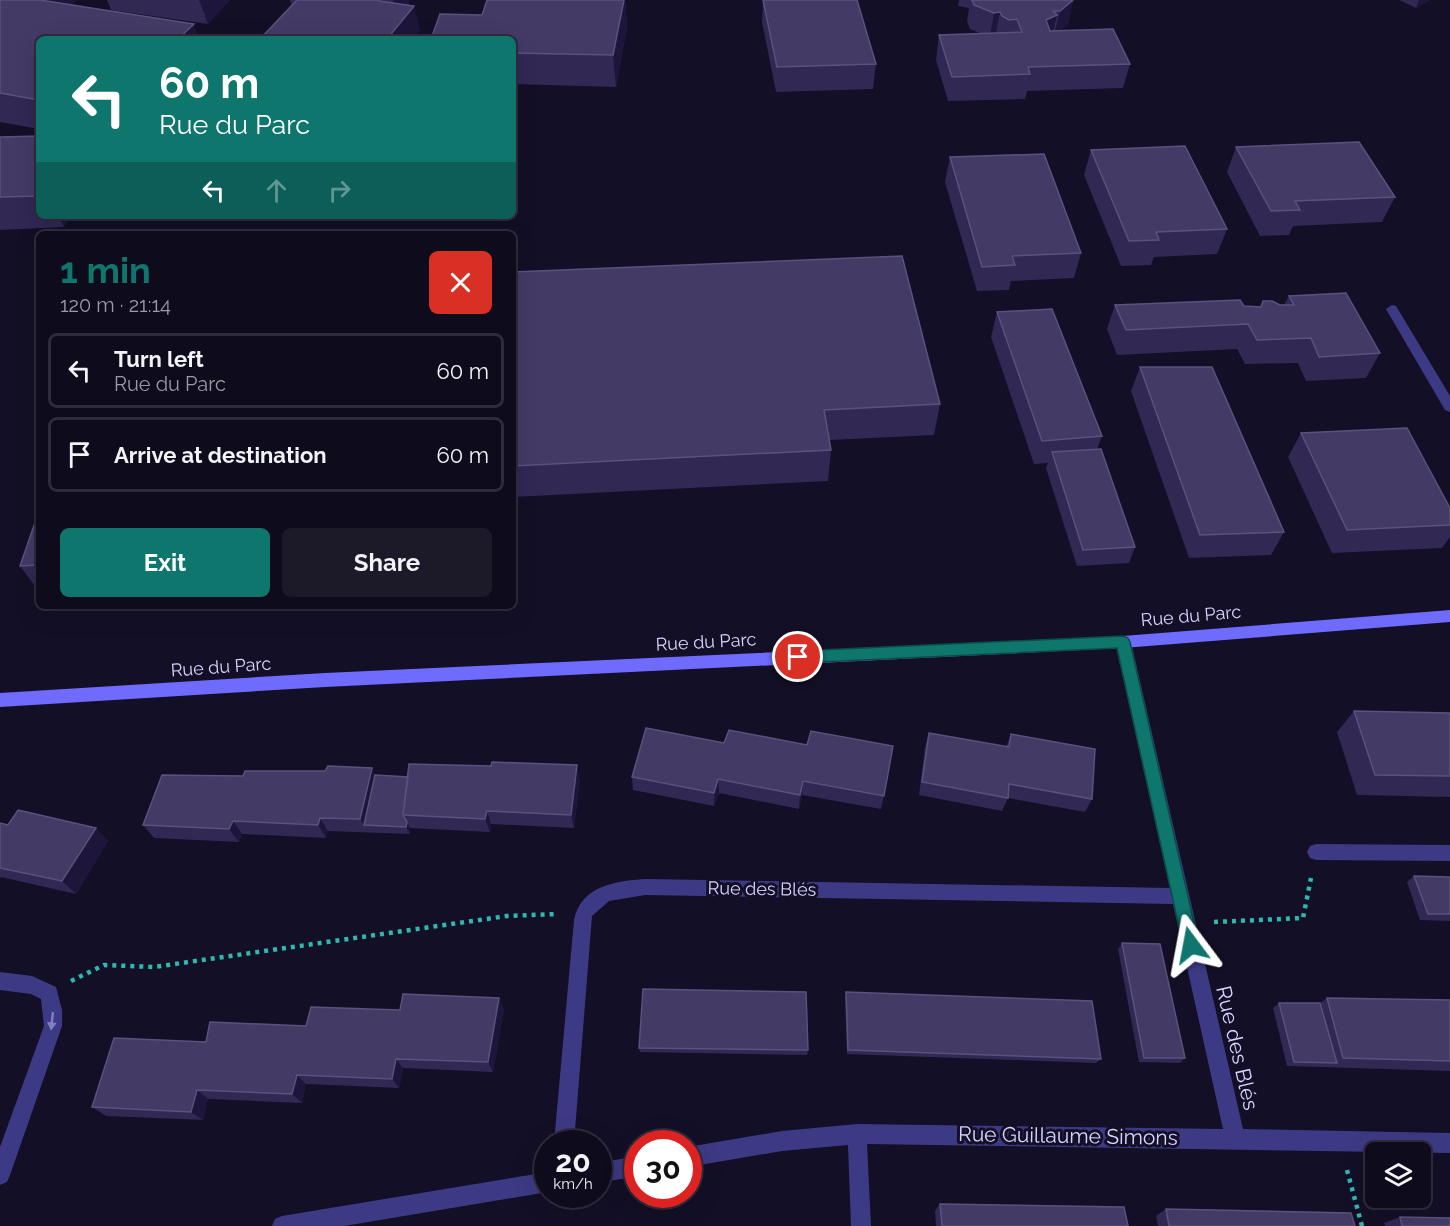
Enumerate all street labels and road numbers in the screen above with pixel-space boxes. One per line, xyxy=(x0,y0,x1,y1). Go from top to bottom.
street label: Rue du Parc xyxy=(1140,601,1242,630)
street label: Rue du Parc xyxy=(655,628,757,655)
street label: Rue du Parc xyxy=(170,653,272,680)
street label: Rue des Blés xyxy=(708,877,817,900)
street label: Rue des Blés xyxy=(1211,983,1264,1112)
street label: Rue Guillaume Simons xyxy=(958,1121,1178,1150)

